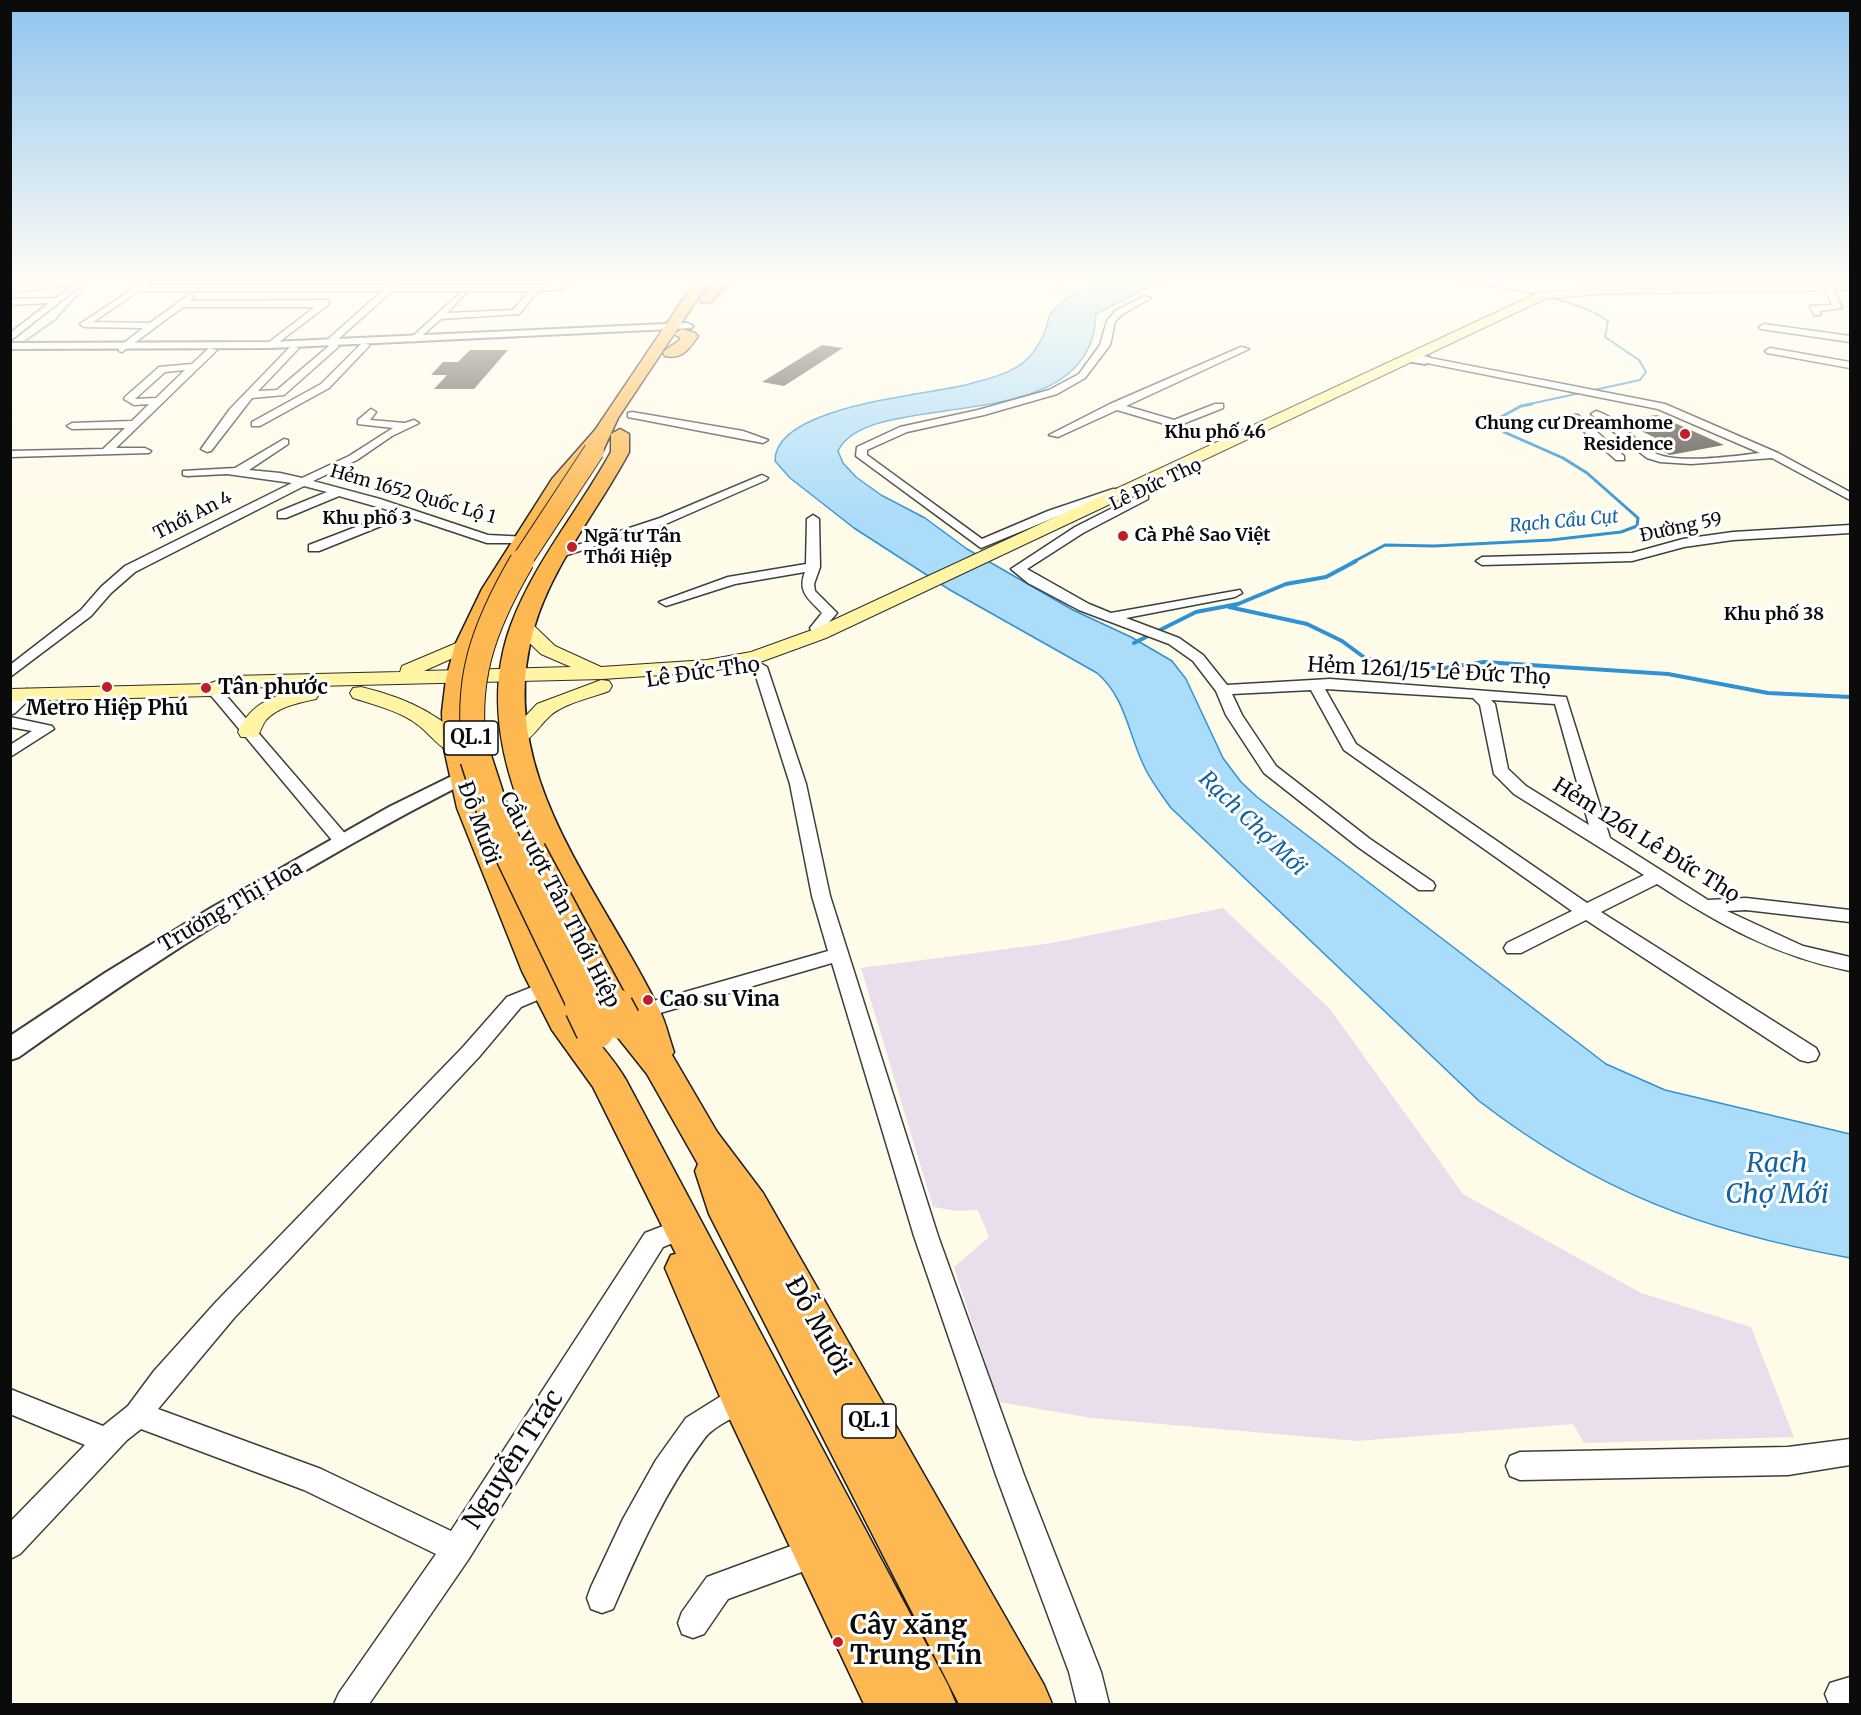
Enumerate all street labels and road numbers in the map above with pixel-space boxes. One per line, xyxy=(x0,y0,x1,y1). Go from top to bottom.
street label: Lê Đức Thọ xyxy=(1107,454,1205,516)
street label: Hẻm 1652 Quốc Lộ 1 xyxy=(328,461,498,529)
street label: Thới An 4 xyxy=(150,487,236,545)
street label: Đường 59 xyxy=(1638,509,1724,547)
street label: Lê Đức Thọ xyxy=(644,653,762,693)
street label: Hẻm 1261/15 Lê Đức Thọ xyxy=(1307,653,1551,691)
road number: QL.1 xyxy=(444,721,498,755)
street label: Hẻm 1261 Lê Đức Thọ xyxy=(1548,773,1744,909)
street label: Đỗ Mười xyxy=(451,778,505,868)
street label: Cầu vượt Tân Thới Hiệp xyxy=(494,788,624,1012)
street label: Trương Thị Hoa xyxy=(155,856,307,958)
street label: Đỗ Mười xyxy=(777,1272,857,1380)
street label: Nguyễn Trác xyxy=(457,1385,571,1535)
road number: QL.1 xyxy=(842,1404,896,1438)

